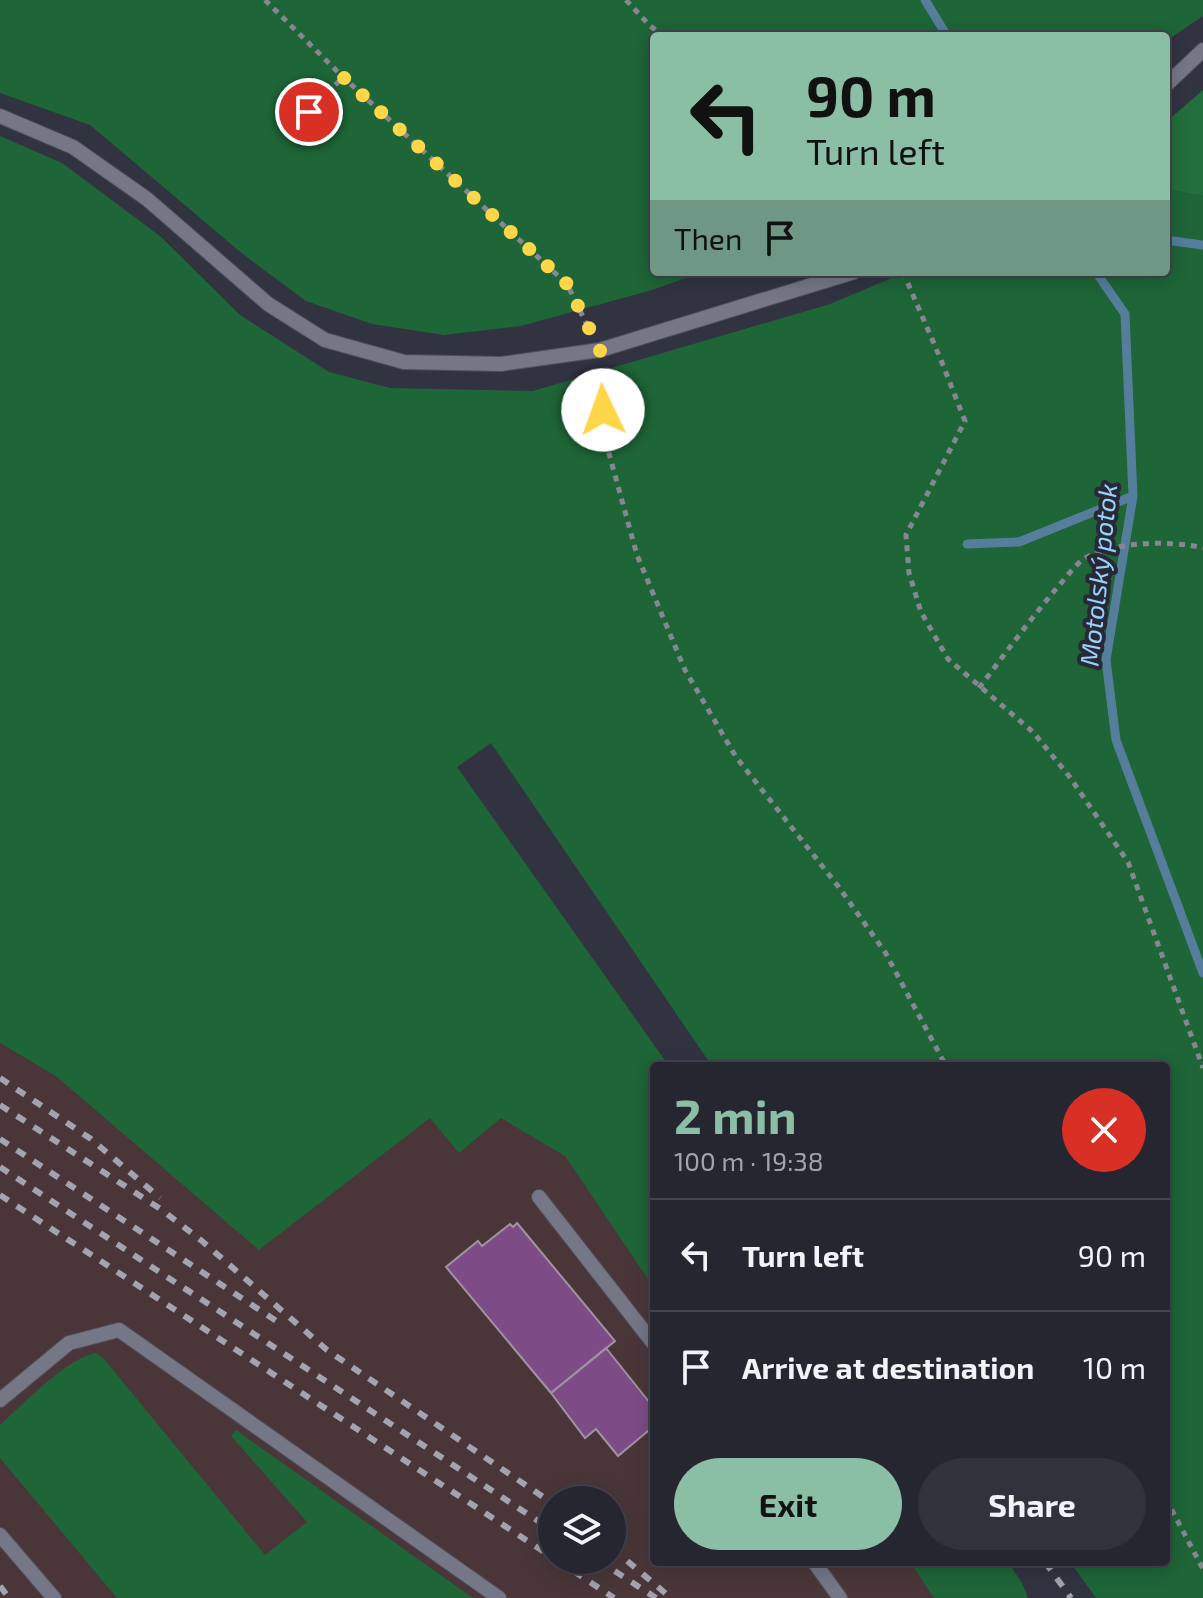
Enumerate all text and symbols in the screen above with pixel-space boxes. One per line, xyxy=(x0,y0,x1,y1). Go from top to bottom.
text: 90 m xyxy=(806,61,936,128)
icon: left xyxy=(674,64,778,168)
pin xyxy=(275,78,343,146)
icon: arrive xyxy=(287,90,331,134)
text: Turn left xyxy=(806,129,945,172)
icon: arrive xyxy=(758,216,802,260)
text: Then xyxy=(674,220,742,256)
position arrow xyxy=(561,368,645,452)
water label: Motolský potok xyxy=(1073,482,1123,668)
text: 2 min xyxy=(674,1086,797,1144)
button: close xyxy=(1062,1088,1146,1172)
text: 100 m · 19:38 xyxy=(674,1145,824,1176)
icon: left xyxy=(674,1233,718,1277)
text: Turn left xyxy=(742,1237,864,1273)
text: 90 m xyxy=(1078,1237,1146,1273)
icon: arrive xyxy=(674,1345,718,1389)
text: Arrive at destination xyxy=(742,1349,1034,1385)
text: 10 m xyxy=(1083,1349,1146,1385)
button: Exit xyxy=(674,1458,902,1550)
button: Share xyxy=(918,1458,1146,1550)
map controls xyxy=(538,1486,626,1574)
button: layers xyxy=(538,1486,626,1574)

